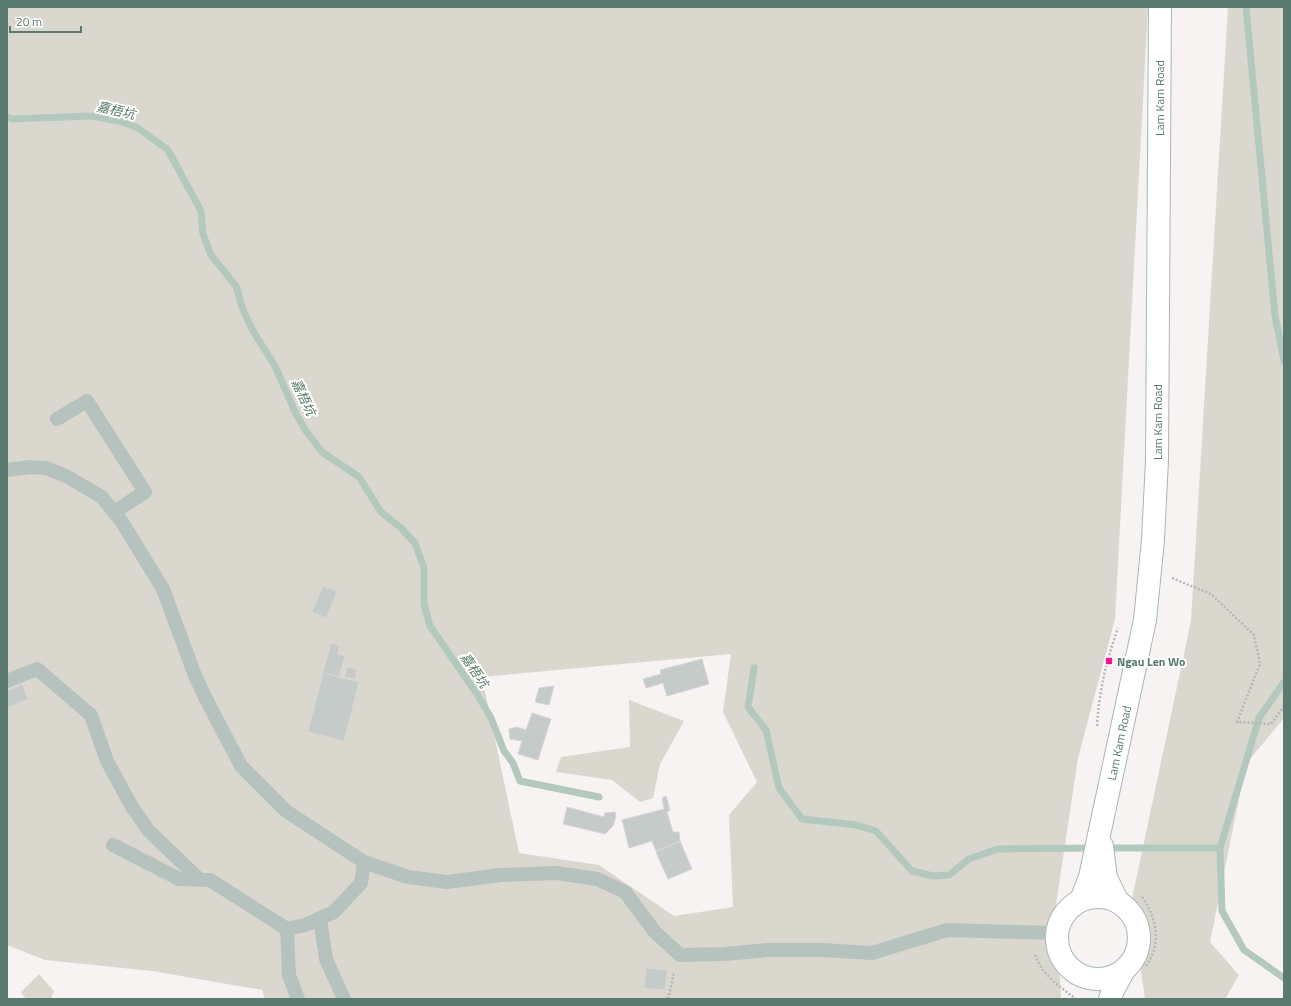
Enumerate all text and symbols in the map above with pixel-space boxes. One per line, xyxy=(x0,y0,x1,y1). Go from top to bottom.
scale bar xyxy=(10,8,81,34)
text: 20 m xyxy=(16,12,42,31)
street label: Lam Kam Road xyxy=(1150,60,1169,136)
water label: 嘉梧坑 xyxy=(95,96,139,125)
water label: 嘉梧坑 xyxy=(287,375,322,421)
street label: Lam Kam Road xyxy=(1148,384,1167,460)
water label: 嘉梧坑 xyxy=(456,648,495,693)
place label: Ngau Len Wo xyxy=(1117,652,1185,671)
marker: Ngau Len Wo xyxy=(1104,656,1114,666)
street label: Lam Kam Road xyxy=(1102,704,1136,782)

